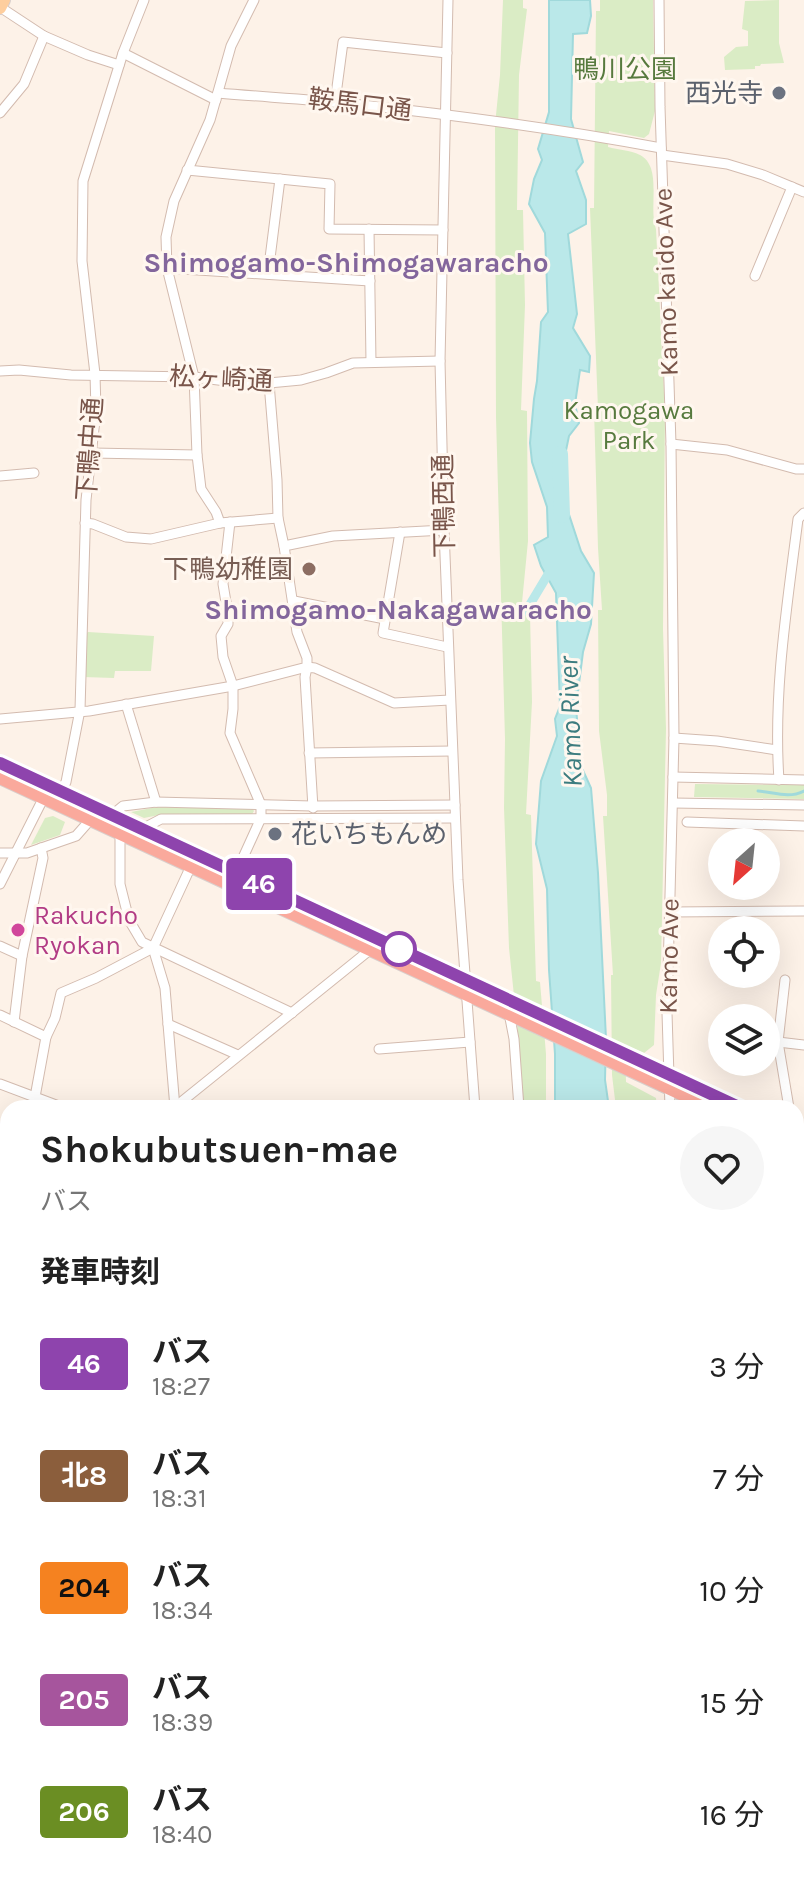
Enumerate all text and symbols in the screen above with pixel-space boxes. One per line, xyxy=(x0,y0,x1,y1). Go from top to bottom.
park label: 鴨川公園 xyxy=(573,54,677,85)
place label: 西光寺 xyxy=(685,78,763,109)
street label: 鞍馬口通 xyxy=(306,83,414,127)
marker: 西光寺 xyxy=(770,84,788,102)
street label: Kamo kaido Ave xyxy=(647,187,685,377)
district label: Shimogamo-Shimogawaracho xyxy=(143,246,549,279)
street label: 松ヶ崎通 xyxy=(168,361,274,397)
park label: Kamogawa Park xyxy=(564,395,694,456)
street label: 下鴨中通 xyxy=(71,396,109,502)
street label: 下鴨西通 xyxy=(428,454,460,558)
place label: 下鴨幼稚園 xyxy=(163,554,293,585)
marker: 下鴨幼稚園 xyxy=(300,560,318,578)
district label: Shimogamo-Nakagawaracho xyxy=(204,593,592,626)
water label: Kamo River xyxy=(551,655,589,788)
place label: 花いちもんめ xyxy=(291,819,447,850)
marker: 花いちもんめ xyxy=(266,825,284,843)
north arrow xyxy=(708,828,780,900)
map controls xyxy=(708,828,780,1076)
line badge: 46 xyxy=(223,858,295,910)
text: 46 xyxy=(242,867,276,900)
street label: Kamo Ave xyxy=(652,898,686,1014)
place label: Rakucho Ryokan xyxy=(34,900,138,961)
button: locate xyxy=(708,916,780,988)
marker: Rakucho Ryokan xyxy=(9,921,27,939)
unlabelled marker xyxy=(382,932,416,966)
button: layers xyxy=(708,1004,780,1076)
button: heart xyxy=(680,1126,764,1210)
text: Shokubutsuen-mae xyxy=(40,1127,398,1172)
text: バス xyxy=(40,1186,92,1217)
text: 発車時刻 xyxy=(40,1254,160,1290)
text: バス xyxy=(152,1334,212,1370)
text: 46 xyxy=(67,1347,101,1380)
text: 3 分 xyxy=(709,1349,764,1385)
text: 18:27 xyxy=(152,1371,210,1402)
text: バス xyxy=(152,1446,212,1482)
text: 北8 xyxy=(61,1459,107,1492)
text: 7 分 xyxy=(713,1461,764,1497)
text: 18:31 xyxy=(152,1483,207,1514)
text: バス xyxy=(152,1558,212,1594)
text: 204 xyxy=(58,1571,110,1604)
text: 10 分 xyxy=(699,1573,764,1609)
text: 18:34 xyxy=(152,1595,212,1626)
text: バス xyxy=(152,1670,212,1706)
text: 205 xyxy=(59,1683,109,1716)
text: 15 分 xyxy=(700,1685,764,1721)
text: 18:39 xyxy=(152,1707,213,1738)
text: バス xyxy=(152,1782,212,1818)
text: 206 xyxy=(58,1795,110,1828)
text: 16 分 xyxy=(700,1797,764,1833)
text: 18:40 xyxy=(152,1819,213,1850)

